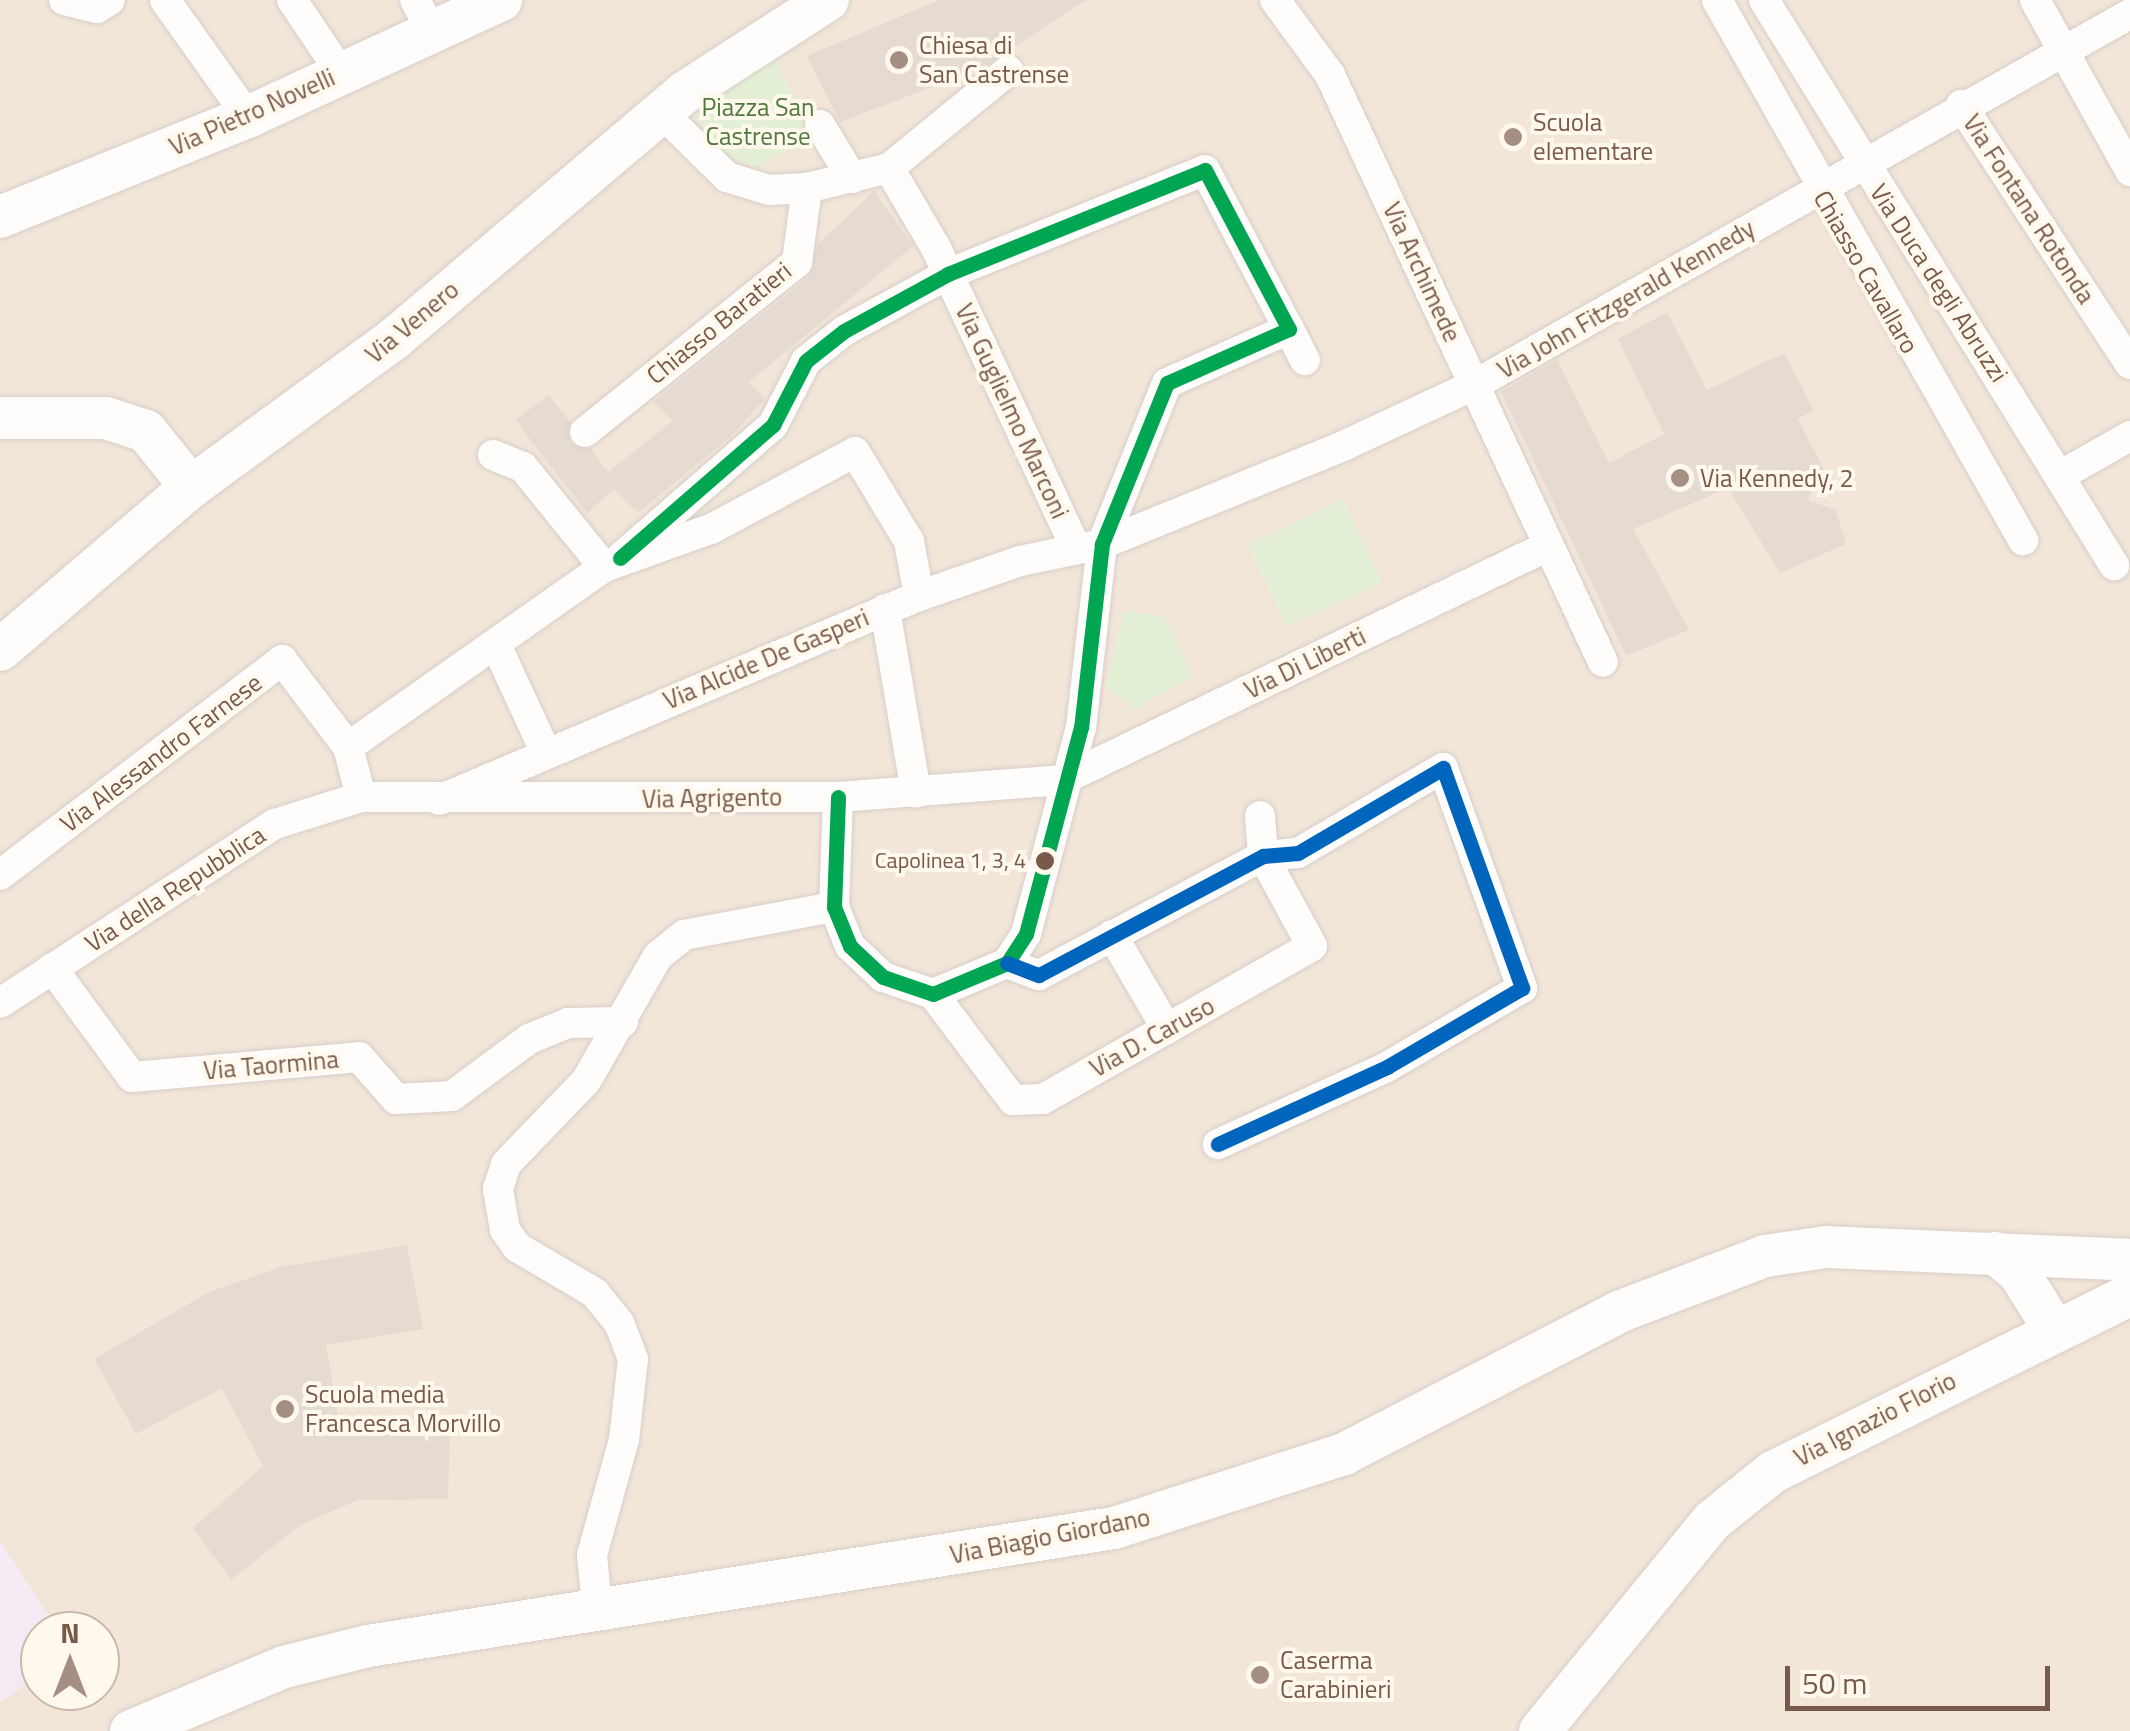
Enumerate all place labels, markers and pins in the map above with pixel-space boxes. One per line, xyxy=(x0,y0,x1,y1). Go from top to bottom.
place label: Chiesa di San Castrense xyxy=(919,31,1069,90)
marker: Chiesa di San Castrense xyxy=(888,49,910,71)
place label: Scuola elementare xyxy=(1533,108,1653,167)
marker: Scuola elementare xyxy=(1502,126,1524,148)
place label: Via Kennedy, 2 xyxy=(1700,463,1853,493)
marker: Via Kennedy, 2 xyxy=(1669,467,1691,489)
place label: Capolinea 1, 3, 4 xyxy=(875,848,1026,874)
marker: Capolinea 1, 3, 4 xyxy=(1035,851,1055,871)
place label: Scuola media Francesca Morvillo xyxy=(305,1380,501,1439)
marker: Scuola media Francesca Morvillo xyxy=(274,1398,296,1420)
place label: Caserma Carabinieri xyxy=(1280,1646,1392,1705)
marker: Caserma Carabinieri xyxy=(1249,1664,1271,1686)

